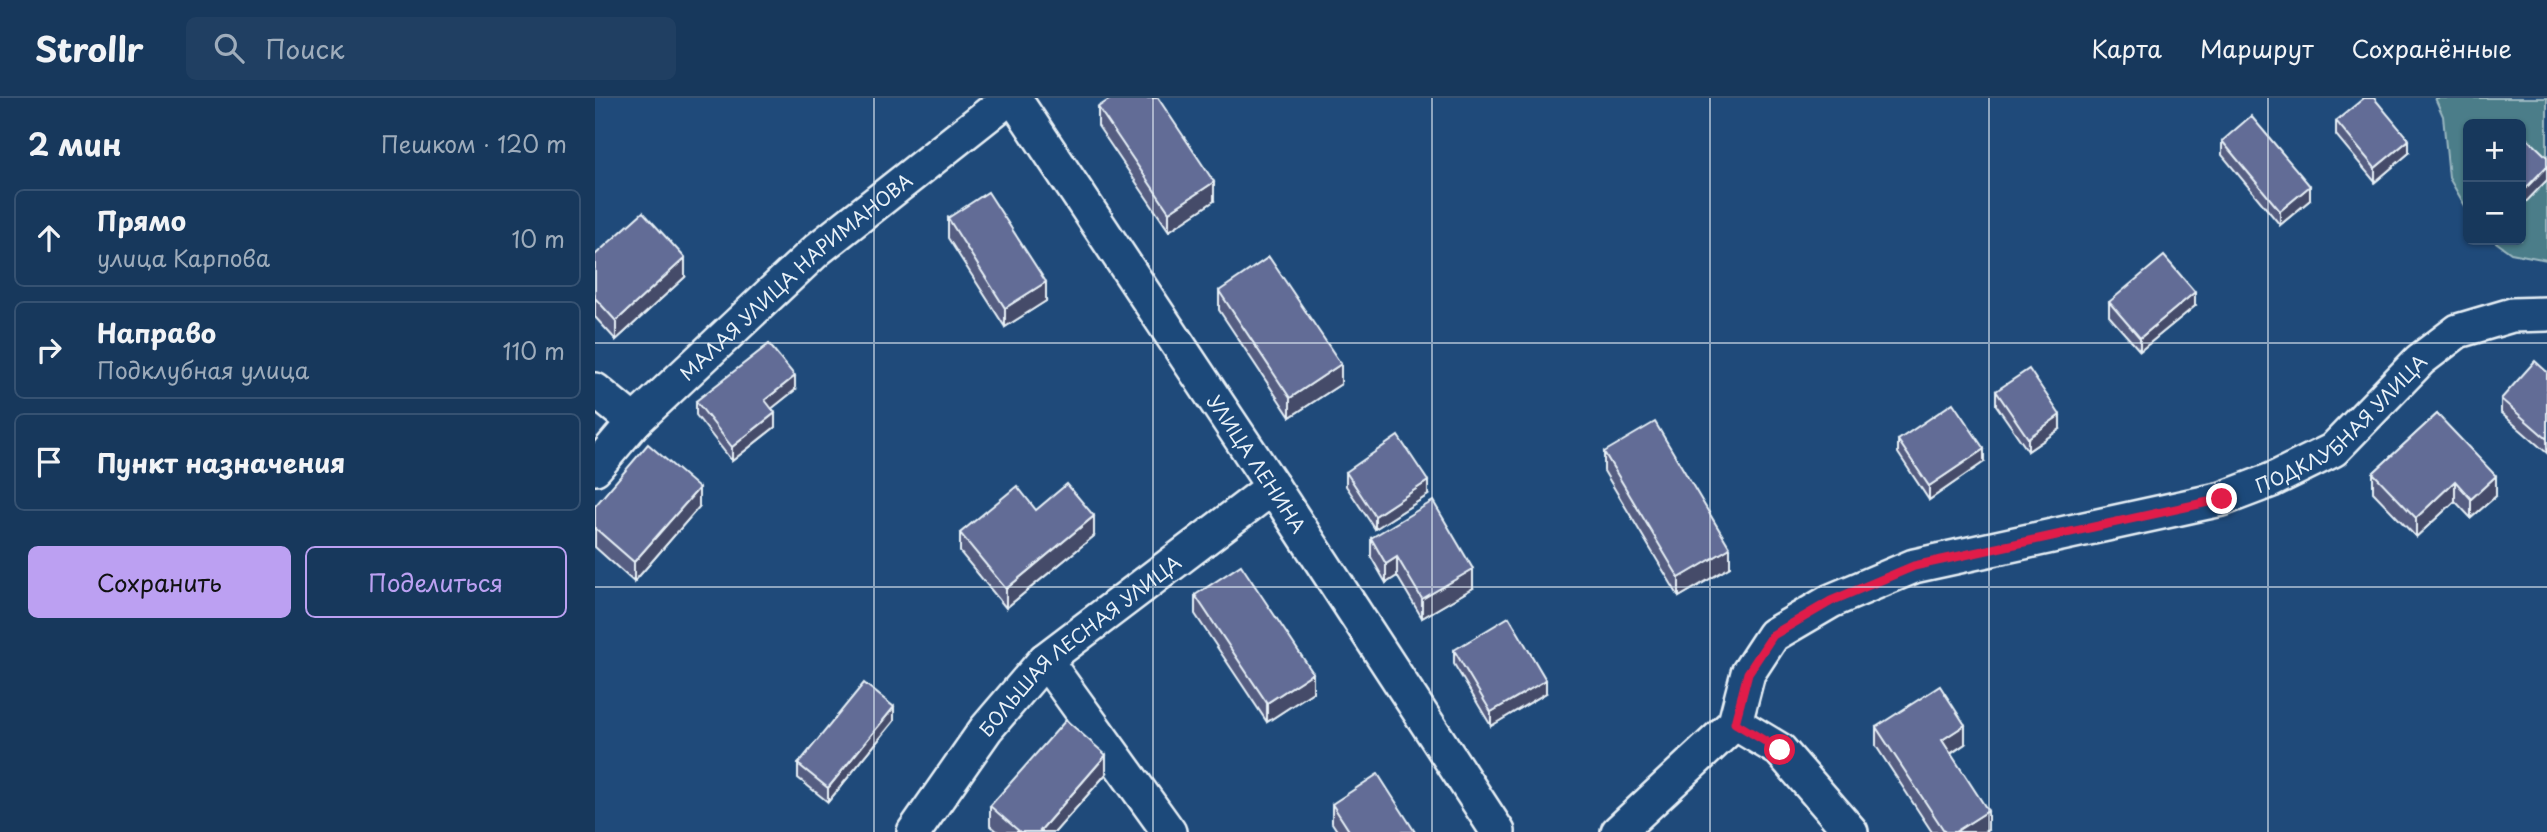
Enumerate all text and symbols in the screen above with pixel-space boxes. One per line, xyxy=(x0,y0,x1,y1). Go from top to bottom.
search box xyxy=(186,17,676,80)
text: Strollr xyxy=(35,23,144,73)
icon: search xyxy=(210,29,248,67)
text: Поиск xyxy=(266,29,345,68)
text: Карта xyxy=(2091,30,2162,66)
text: Маршрут xyxy=(2200,30,2314,66)
text: Сохранённые xyxy=(2352,30,2512,66)
map controls xyxy=(2463,119,2526,245)
button: + xyxy=(2463,119,2526,182)
text: 2 мин xyxy=(28,121,122,166)
text: Пешком · 120 m xyxy=(381,126,567,161)
street label: МАЛАЯ УЛИЦА НАРИМАНОВА xyxy=(673,166,918,386)
button: − xyxy=(2463,182,2526,245)
text: Прямо xyxy=(97,201,186,240)
icon: ahead xyxy=(30,219,68,257)
text: 10 m xyxy=(511,221,565,256)
text: улица Карпова xyxy=(97,240,270,275)
text: Направо xyxy=(97,313,216,352)
icon: right xyxy=(30,331,68,369)
text: 110 m xyxy=(503,333,565,368)
street label: ПОДКЛУБНАЯ УЛИЦА xyxy=(2251,348,2433,499)
text: Подклубная улица xyxy=(97,352,309,387)
street label: УЛИЦА ЛЕНИНА xyxy=(1201,389,1313,538)
icon: arrive xyxy=(30,443,68,481)
text: Пункт назначения xyxy=(97,443,345,482)
route end xyxy=(2206,483,2237,514)
button: Сохранить xyxy=(28,546,291,618)
button: Поделиться xyxy=(305,546,567,618)
street label: БОЛЬШАЯ ЛЕСНАЯ УЛИЦА xyxy=(972,548,1187,742)
route start xyxy=(1764,734,1795,765)

